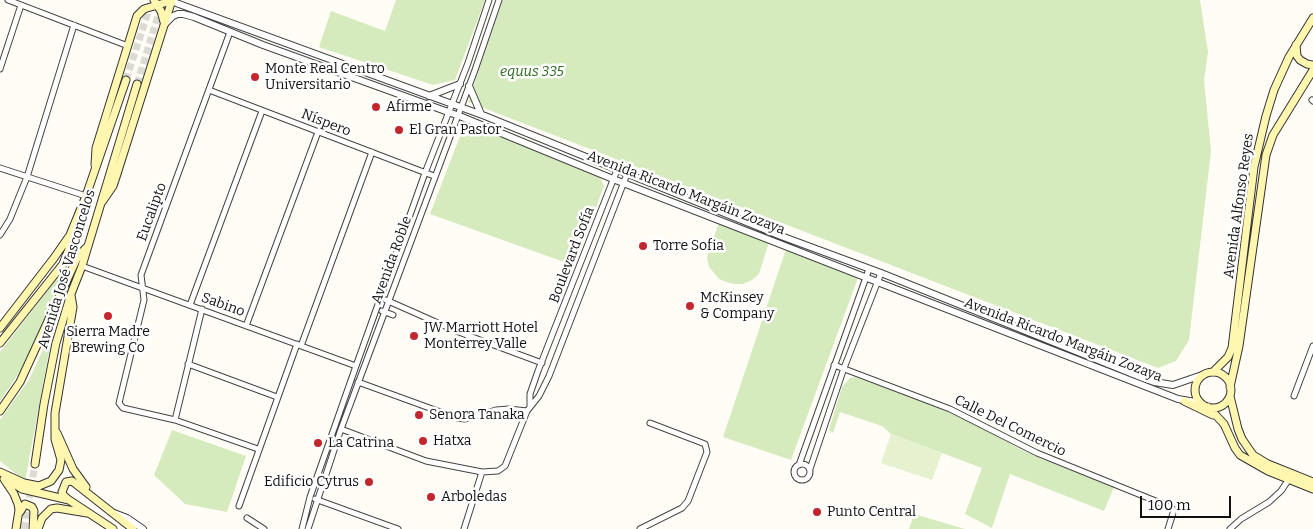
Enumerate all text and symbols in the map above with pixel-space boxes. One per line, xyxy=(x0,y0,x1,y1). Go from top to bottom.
place label: Monte Real Centro Universitario xyxy=(265,61,385,94)
park label: equus 335 xyxy=(500,64,564,80)
marker: Monte Real Centro Universitario xyxy=(249,71,261,83)
place label: Afirme xyxy=(386,99,432,115)
marker: Afirme xyxy=(370,101,382,113)
street label: Níspero xyxy=(299,106,353,140)
place label: El Gran Pastor xyxy=(409,122,501,138)
marker: El Gran Pastor xyxy=(393,124,405,136)
street label: Avenida Alfonso Reyes xyxy=(1221,132,1257,280)
street label: Avenida Ricardo Margáin Zozaya xyxy=(585,147,787,239)
street label: Eucalipto xyxy=(134,180,170,244)
street label: Avenida José Vasconcelos xyxy=(35,187,99,351)
street label: Boulevard Sofía xyxy=(546,204,598,306)
street label: Avenida Roble xyxy=(368,214,416,306)
place label: Torre Sofia xyxy=(653,238,724,254)
marker: Torre Sofia xyxy=(637,240,649,252)
street label: Sabino xyxy=(199,289,247,321)
place label: McKinsey & Company xyxy=(700,290,774,322)
street label: Avenida Ricardo Margáin Zozaya xyxy=(962,294,1164,386)
marker: McKinsey & Company xyxy=(684,300,696,312)
marker: Sierra Madre Brewing Co xyxy=(102,310,114,322)
place label: JW Marriott Hotel Monterrey Valle xyxy=(424,320,538,352)
place label: Sierra Madre Brewing Co xyxy=(66,324,150,357)
marker: JW Marriott Hotel Monterrey Valle xyxy=(408,330,420,342)
street label: Calle Del Comercio xyxy=(951,392,1069,460)
place label: Senora Tanaka xyxy=(429,407,525,423)
marker: Senora Tanaka xyxy=(413,409,425,421)
place label: Hatxa xyxy=(433,433,471,449)
place label: La Catrina xyxy=(328,435,394,451)
marker: Hatxa xyxy=(417,435,429,447)
marker: La Catrina xyxy=(312,437,324,449)
place label: Edificio Cytrus xyxy=(264,474,359,490)
marker: Edificio Cytrus xyxy=(363,476,375,488)
scale bar xyxy=(1143,486,1234,518)
place label: Arboledas xyxy=(441,489,507,505)
marker: Arboledas xyxy=(425,491,437,503)
text: 100 m xyxy=(1148,496,1191,514)
place label: Punto Central xyxy=(827,504,916,520)
marker: Punto Central xyxy=(811,506,823,518)

